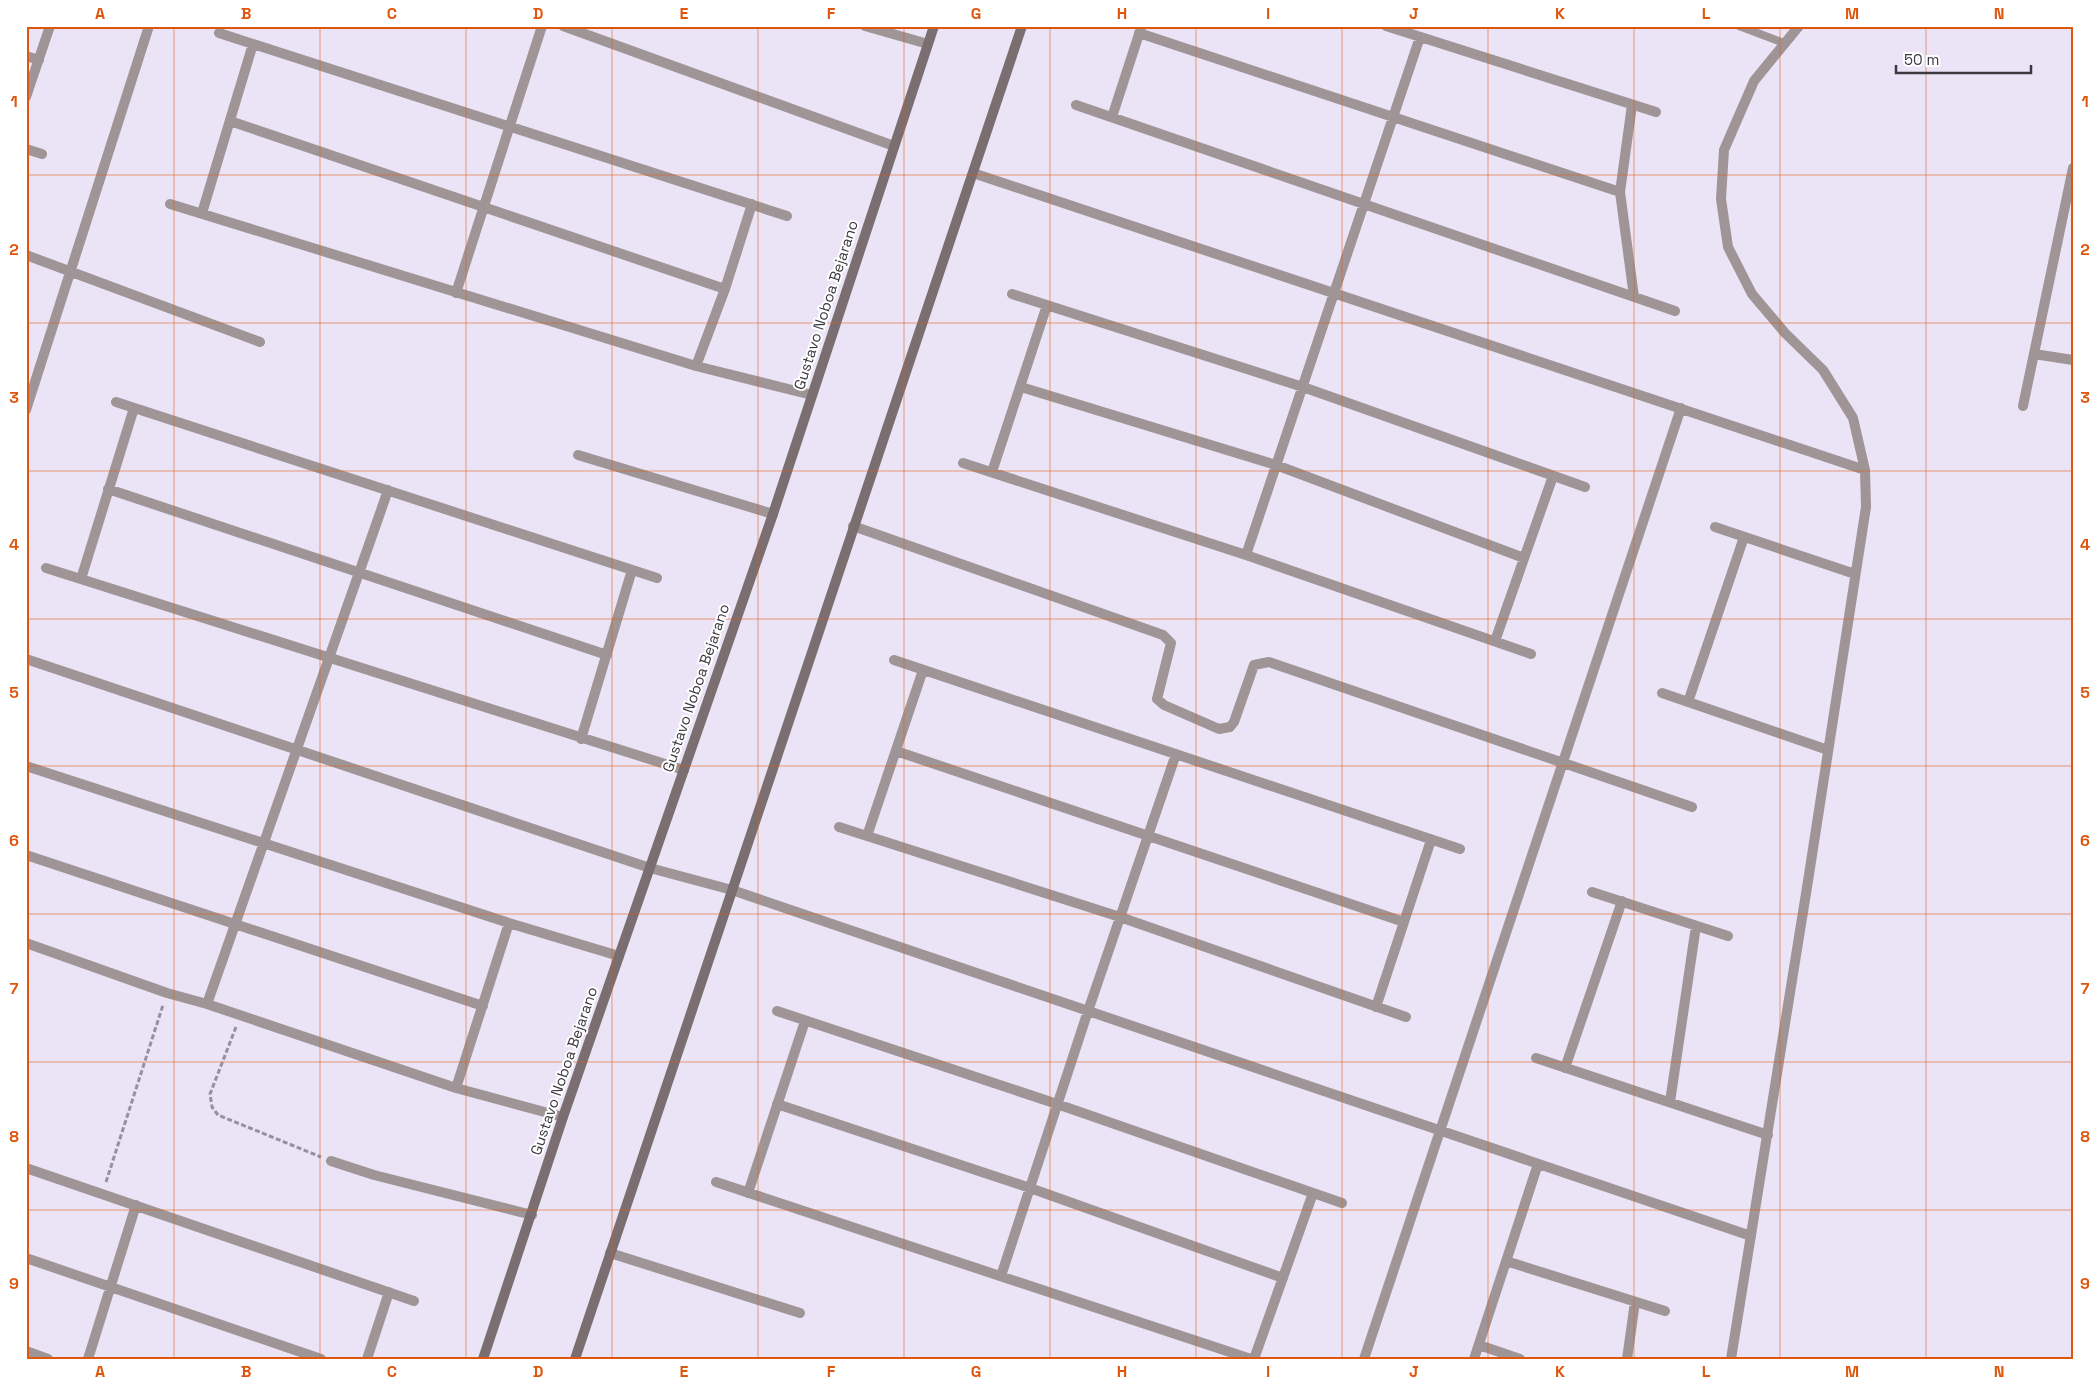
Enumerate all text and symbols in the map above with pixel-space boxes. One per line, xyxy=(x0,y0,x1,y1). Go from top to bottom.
text: A xyxy=(95,3,105,24)
text: B xyxy=(241,3,251,24)
text: C xyxy=(387,3,397,24)
text: D xyxy=(533,3,543,24)
text: E xyxy=(680,3,689,24)
text: F xyxy=(827,3,836,24)
text: G xyxy=(971,3,981,24)
text: H xyxy=(1117,3,1127,24)
text: I xyxy=(1266,3,1270,24)
text: J xyxy=(1409,3,1419,24)
text: K xyxy=(1555,3,1565,24)
text: L xyxy=(1702,3,1711,24)
text: M xyxy=(1845,3,1859,24)
text: N xyxy=(1994,3,2004,24)
scale bar xyxy=(1896,42,2032,74)
text: 50 m xyxy=(1904,50,1939,69)
text: 1 xyxy=(10,91,18,112)
text: 1 xyxy=(2081,91,2089,112)
street label: Gustavo Noboa Bejarano xyxy=(789,218,862,392)
text: 2 xyxy=(9,239,19,260)
text: 2 xyxy=(2080,239,2090,260)
text: 3 xyxy=(9,387,19,408)
text: 3 xyxy=(2080,387,2090,408)
text: 4 xyxy=(9,534,19,555)
text: 4 xyxy=(2080,534,2090,555)
street label: Gustavo Noboa Bejarano xyxy=(658,601,733,775)
text: 5 xyxy=(9,682,19,703)
text: 5 xyxy=(2080,682,2090,703)
text: 6 xyxy=(9,830,19,851)
text: 6 xyxy=(2080,830,2090,851)
text: 7 xyxy=(10,978,19,999)
text: 7 xyxy=(2081,978,2090,999)
street label: Gustavo Noboa Bejarano xyxy=(526,984,601,1158)
text: 8 xyxy=(9,1126,19,1147)
text: 8 xyxy=(2080,1126,2090,1147)
text: 9 xyxy=(9,1273,19,1294)
text: 9 xyxy=(2080,1273,2090,1294)
text: A xyxy=(95,1361,105,1382)
text: B xyxy=(241,1361,251,1382)
text: C xyxy=(387,1361,397,1382)
text: D xyxy=(533,1361,543,1382)
text: E xyxy=(680,1361,689,1382)
text: F xyxy=(827,1361,836,1382)
text: G xyxy=(971,1361,981,1382)
text: H xyxy=(1117,1361,1127,1382)
text: I xyxy=(1266,1361,1270,1382)
text: J xyxy=(1409,1361,1419,1382)
text: K xyxy=(1555,1361,1565,1382)
text: L xyxy=(1702,1361,1711,1382)
text: M xyxy=(1845,1361,1859,1382)
text: N xyxy=(1994,1361,2004,1382)

